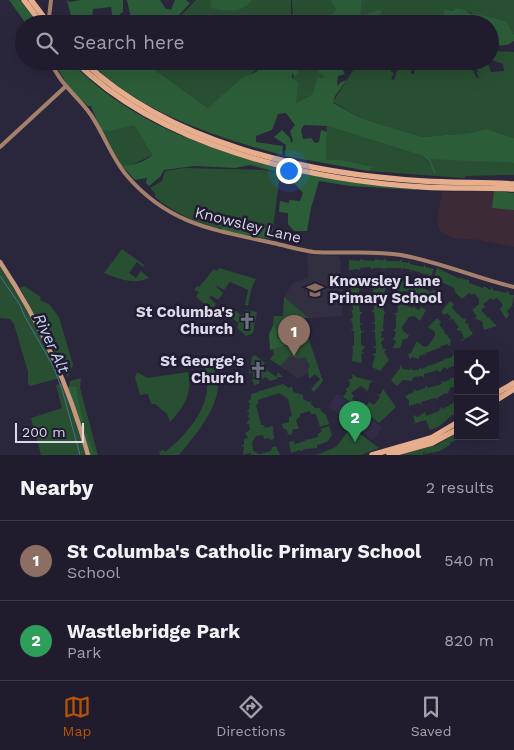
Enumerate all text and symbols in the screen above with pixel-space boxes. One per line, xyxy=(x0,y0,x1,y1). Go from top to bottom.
search box xyxy=(15,15,499,70)
icon: search xyxy=(33,29,61,57)
text: Search here xyxy=(73,31,184,54)
your location xyxy=(276,158,302,184)
street label: Knowsley Lane xyxy=(193,203,303,247)
place label: Knowsley Lane Primary School xyxy=(329,272,442,307)
school or university icon: Knowsley Lane Primary School xyxy=(305,280,325,300)
place label: St Columba's Church xyxy=(136,303,233,338)
water label: River Alt xyxy=(30,310,74,376)
church icon: St Columba's Church xyxy=(237,311,257,331)
pin: 1 xyxy=(278,315,310,356)
map controls xyxy=(454,350,499,440)
button: locate xyxy=(454,350,499,395)
place label: St George's Church xyxy=(160,352,244,387)
church icon: St George's Church xyxy=(248,360,268,380)
button: layers xyxy=(454,395,499,440)
pin: 2 xyxy=(339,401,371,442)
scale bar xyxy=(15,420,84,443)
text: 200 m xyxy=(22,424,66,440)
text: Nearby xyxy=(20,475,93,500)
text: 2 results xyxy=(426,478,494,497)
text: St Columba's Catholic Primary School xyxy=(67,540,421,563)
text: 1 xyxy=(33,551,39,570)
text: 540 m xyxy=(444,551,494,570)
text: School xyxy=(67,563,120,582)
text: Wastlebridge Park xyxy=(67,620,240,643)
text: 2 xyxy=(31,631,41,650)
text: 820 m xyxy=(444,631,494,650)
text: Park xyxy=(67,643,101,662)
tab: Map xyxy=(63,693,91,739)
tab: Directions xyxy=(216,693,286,739)
tab: Saved xyxy=(411,693,451,739)

